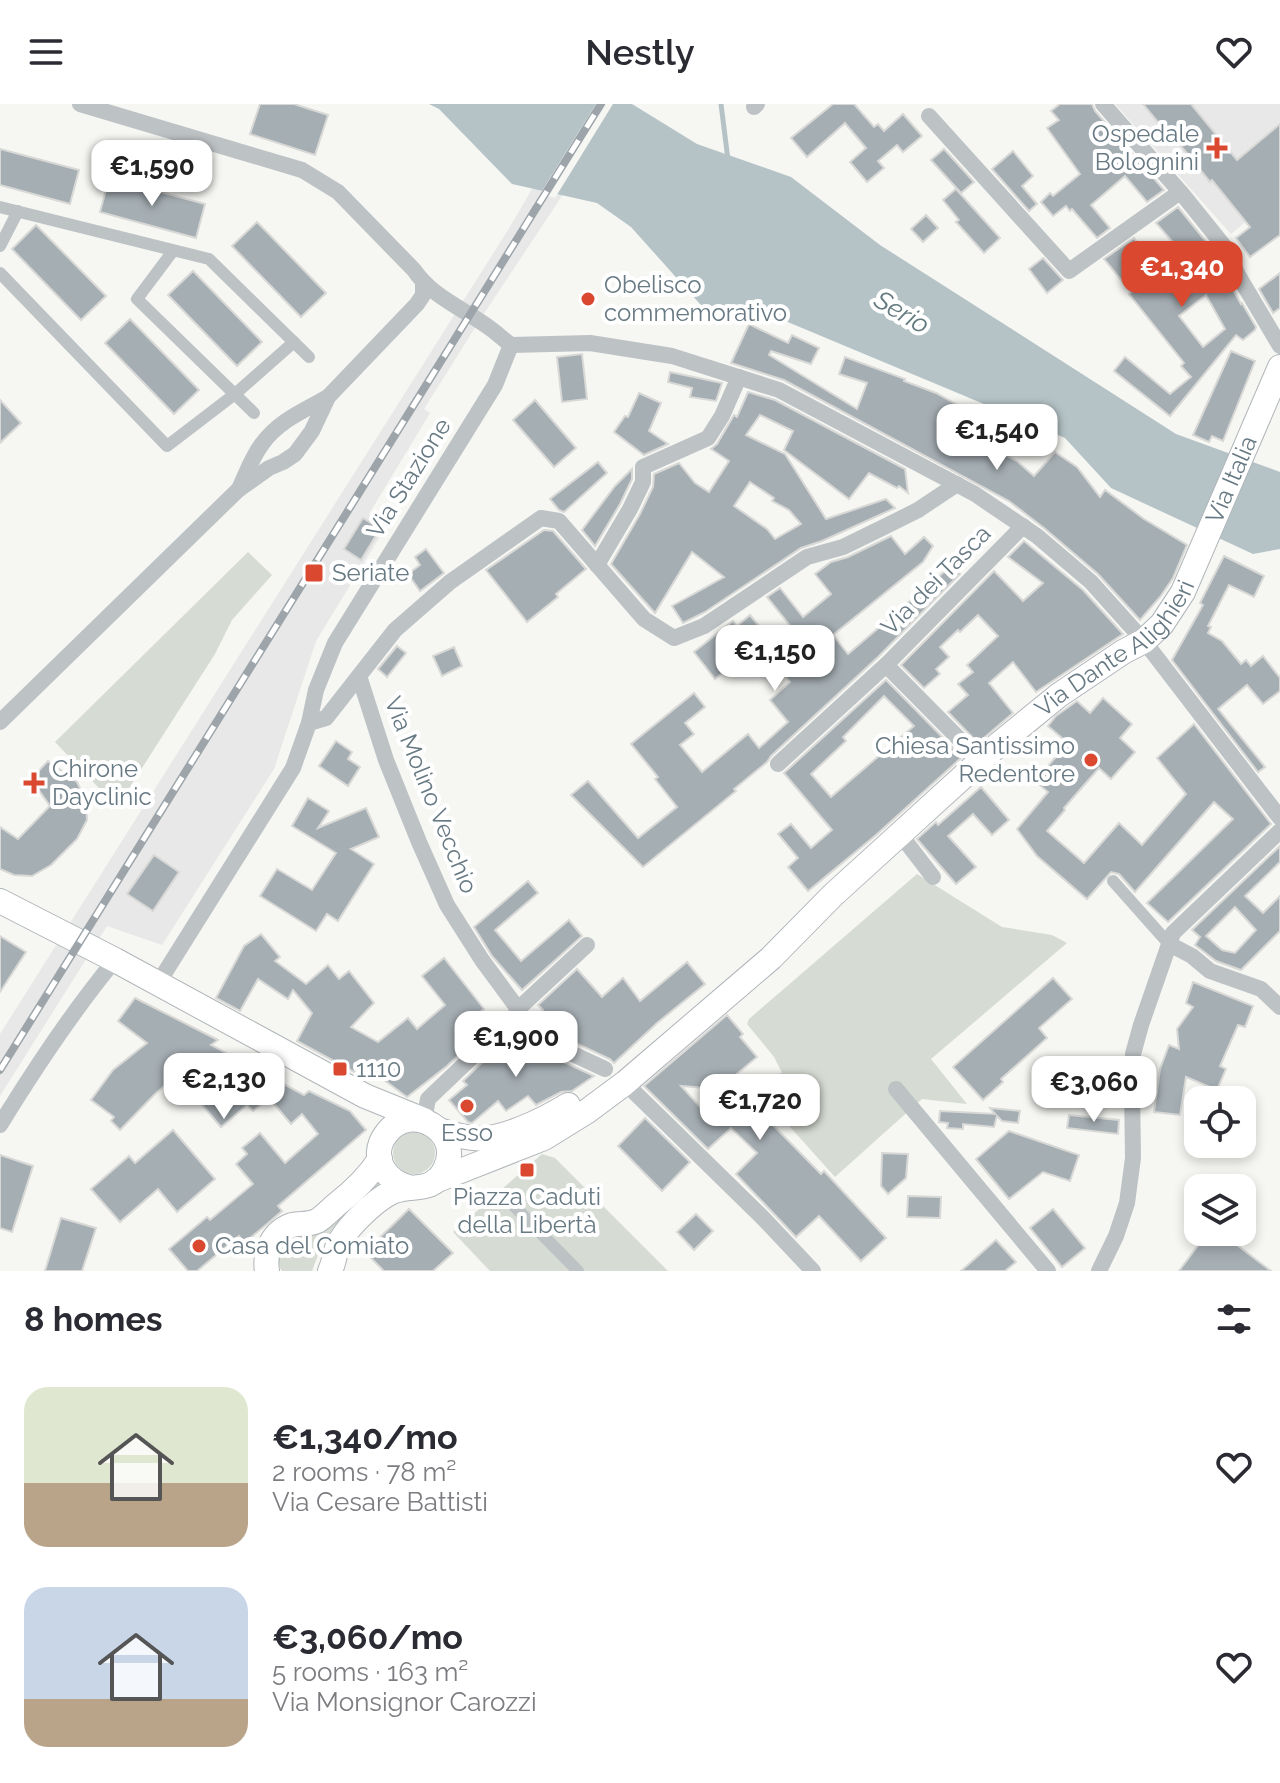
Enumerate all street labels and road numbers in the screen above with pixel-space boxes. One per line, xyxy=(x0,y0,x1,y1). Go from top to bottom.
street label: Via Stazione xyxy=(360,413,457,543)
street label: Via Italia xyxy=(1199,431,1263,528)
street label: Via dei Tasca xyxy=(875,519,997,641)
street label: Via Dante Alighieri xyxy=(1029,575,1200,723)
street label: Via Molino Vecchio xyxy=(379,692,484,897)

